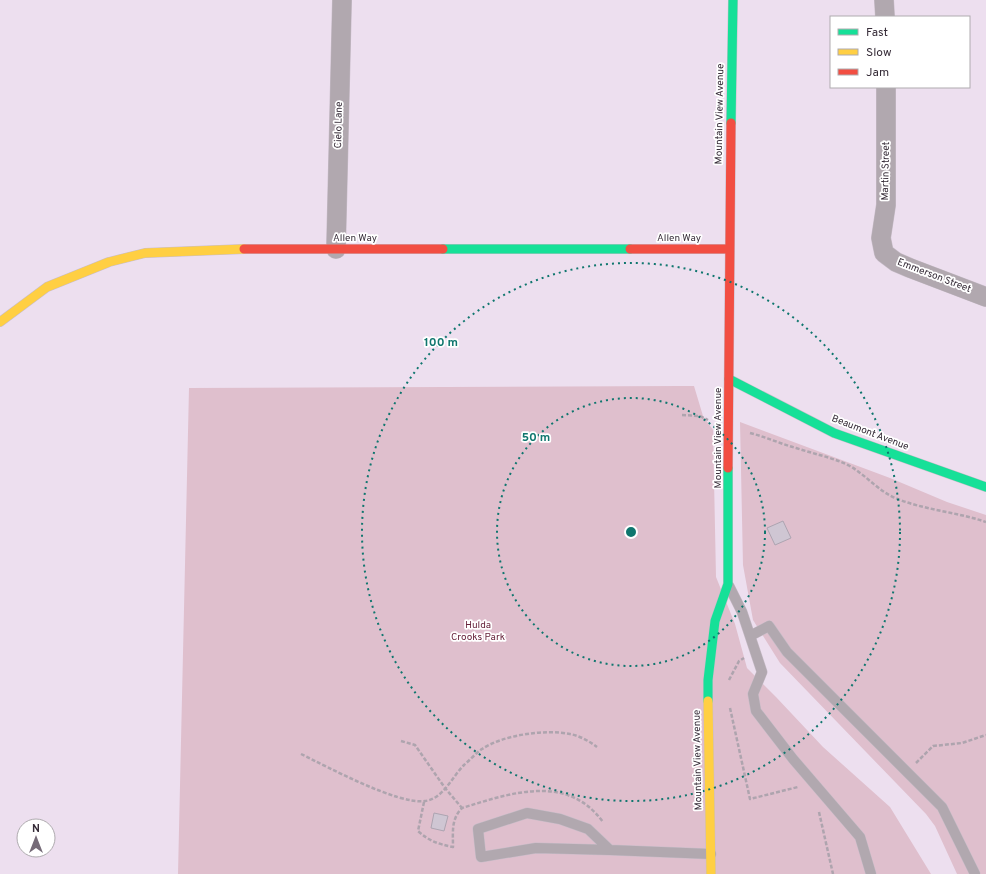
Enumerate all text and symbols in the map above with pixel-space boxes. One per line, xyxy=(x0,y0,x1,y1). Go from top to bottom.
legend xyxy=(830,16,970,88)
text: Fast xyxy=(866,25,888,41)
text: Slow xyxy=(866,45,892,61)
street label: Mountain View Avenue xyxy=(713,64,727,164)
text: Jam xyxy=(866,65,889,81)
street label: Cielo Lane xyxy=(332,101,346,149)
street label: Martin Street xyxy=(879,141,893,201)
street label: Allen Way xyxy=(333,232,377,245)
street label: Allen Way xyxy=(657,232,701,245)
street label: Emmerson Street xyxy=(895,256,973,296)
text: 100 m xyxy=(424,335,458,351)
street label: Mountain View Avenue xyxy=(712,388,725,488)
street label: Beaumont Avenue xyxy=(830,412,910,454)
text: 50 m xyxy=(522,430,550,446)
centre of rings xyxy=(624,525,638,539)
park label: Hulda Crooks Park xyxy=(451,619,505,644)
street label: Mountain View Avenue xyxy=(691,710,705,810)
north arrow xyxy=(16,818,56,858)
text: N xyxy=(32,822,40,836)

